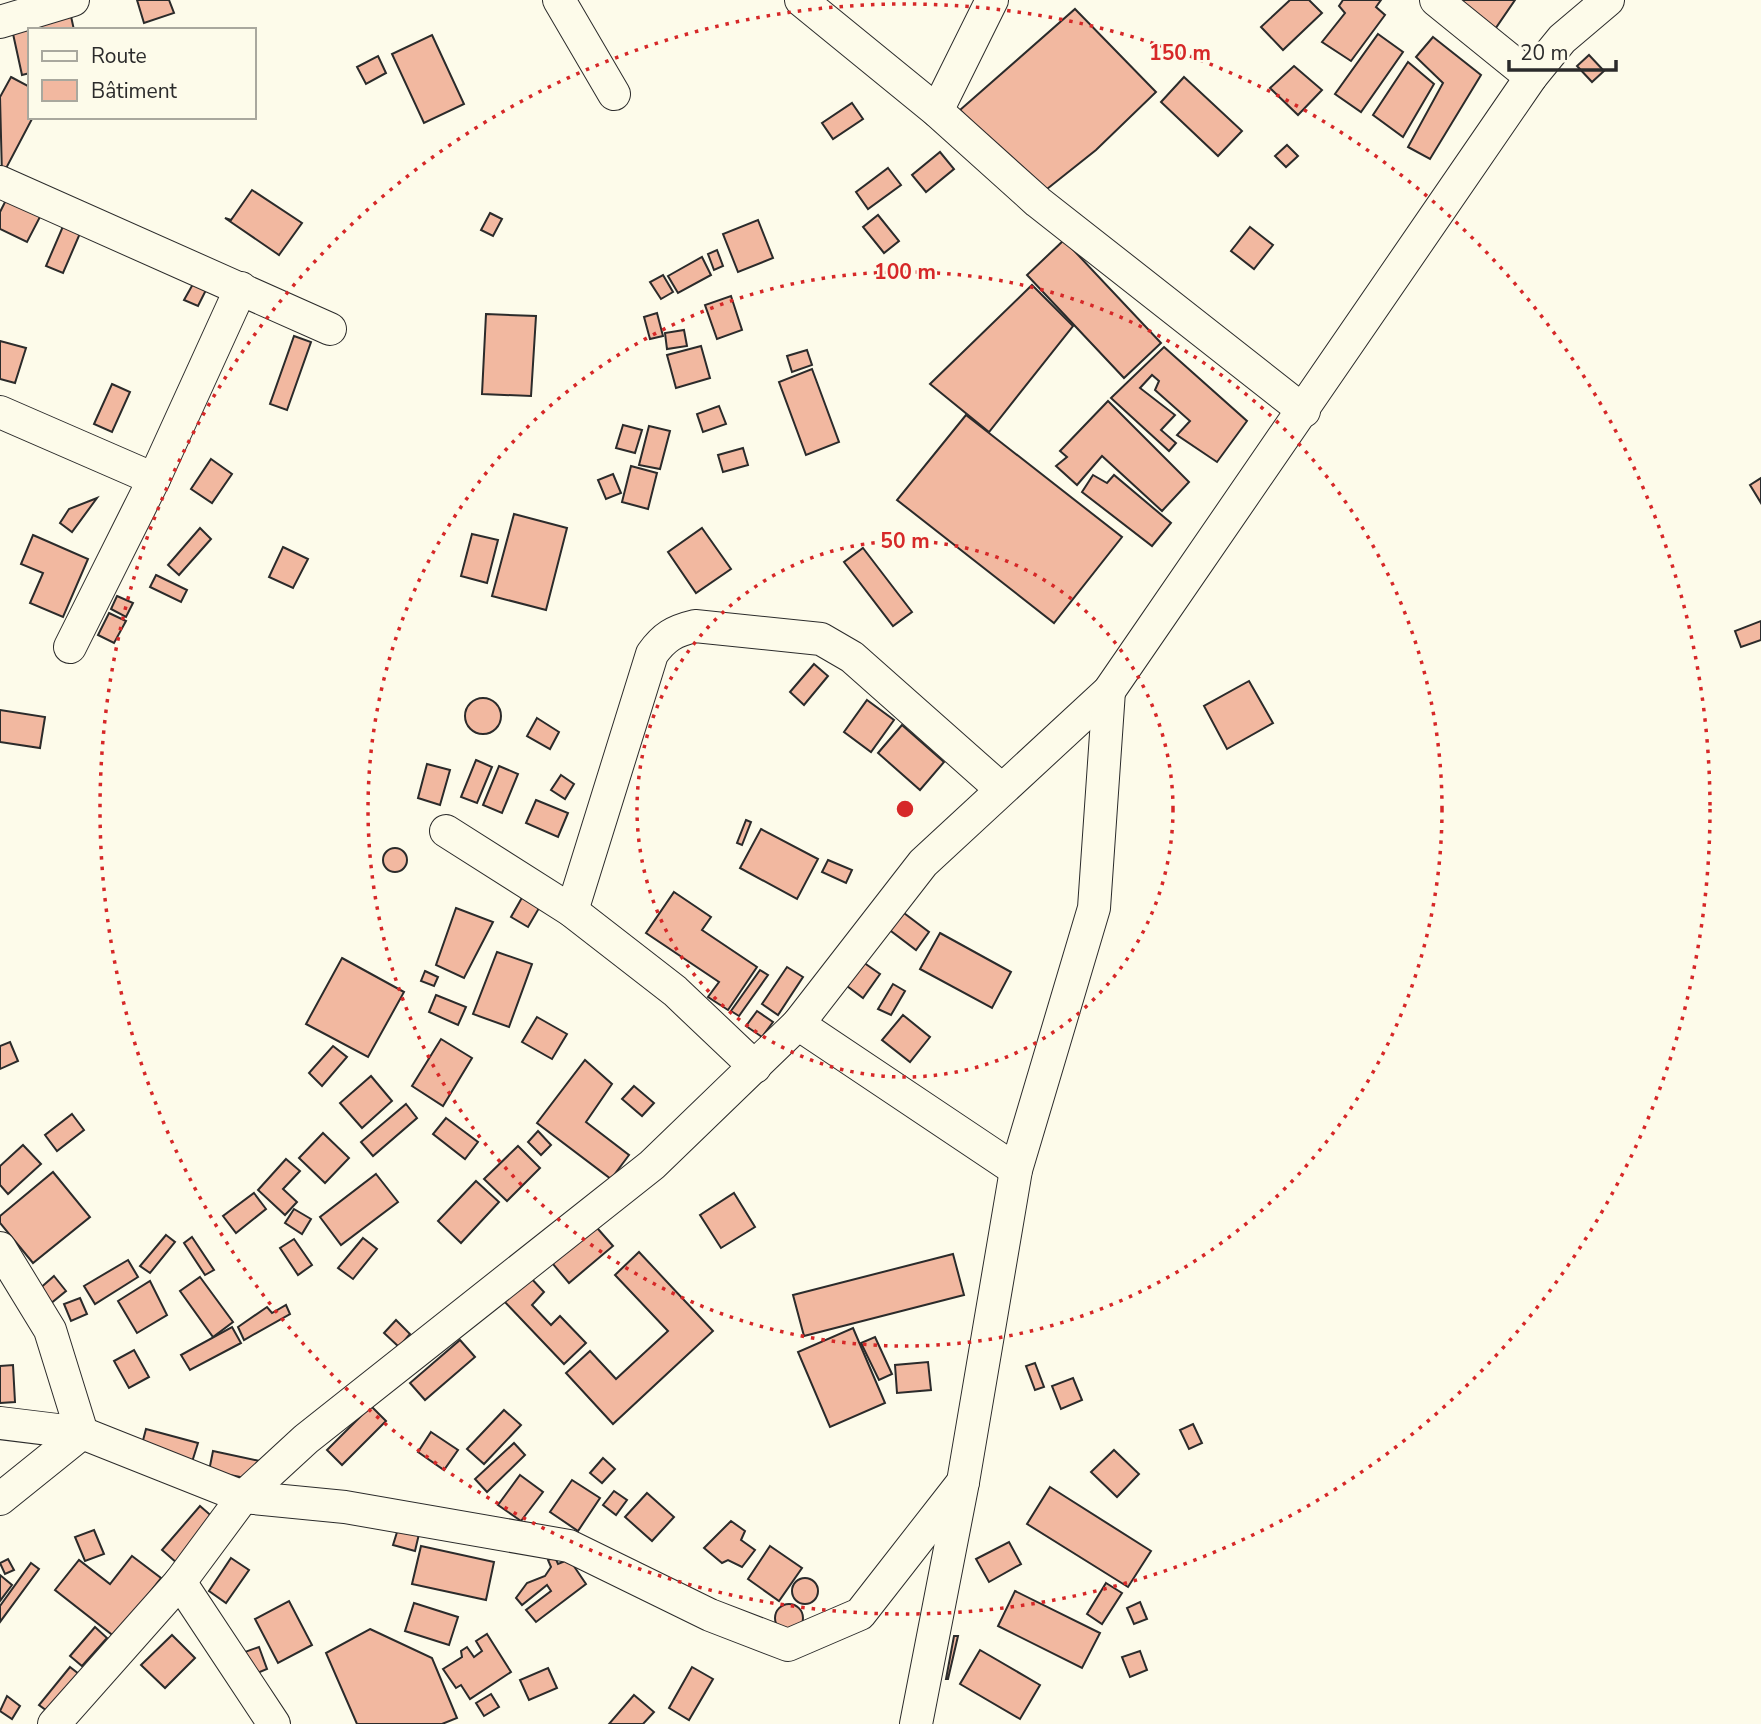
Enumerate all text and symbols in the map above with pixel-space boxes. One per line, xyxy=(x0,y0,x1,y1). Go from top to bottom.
legend xyxy=(28,28,256,119)
scale bar xyxy=(1509,28,1616,72)
text: 150 m xyxy=(1149,39,1211,67)
text: 20 m xyxy=(1520,39,1569,67)
text: Route xyxy=(91,42,147,70)
text: Bâtiment xyxy=(91,77,178,105)
text: 100 m xyxy=(874,258,936,286)
text: 50 m xyxy=(880,527,930,555)
centre of rings xyxy=(893,797,917,821)

